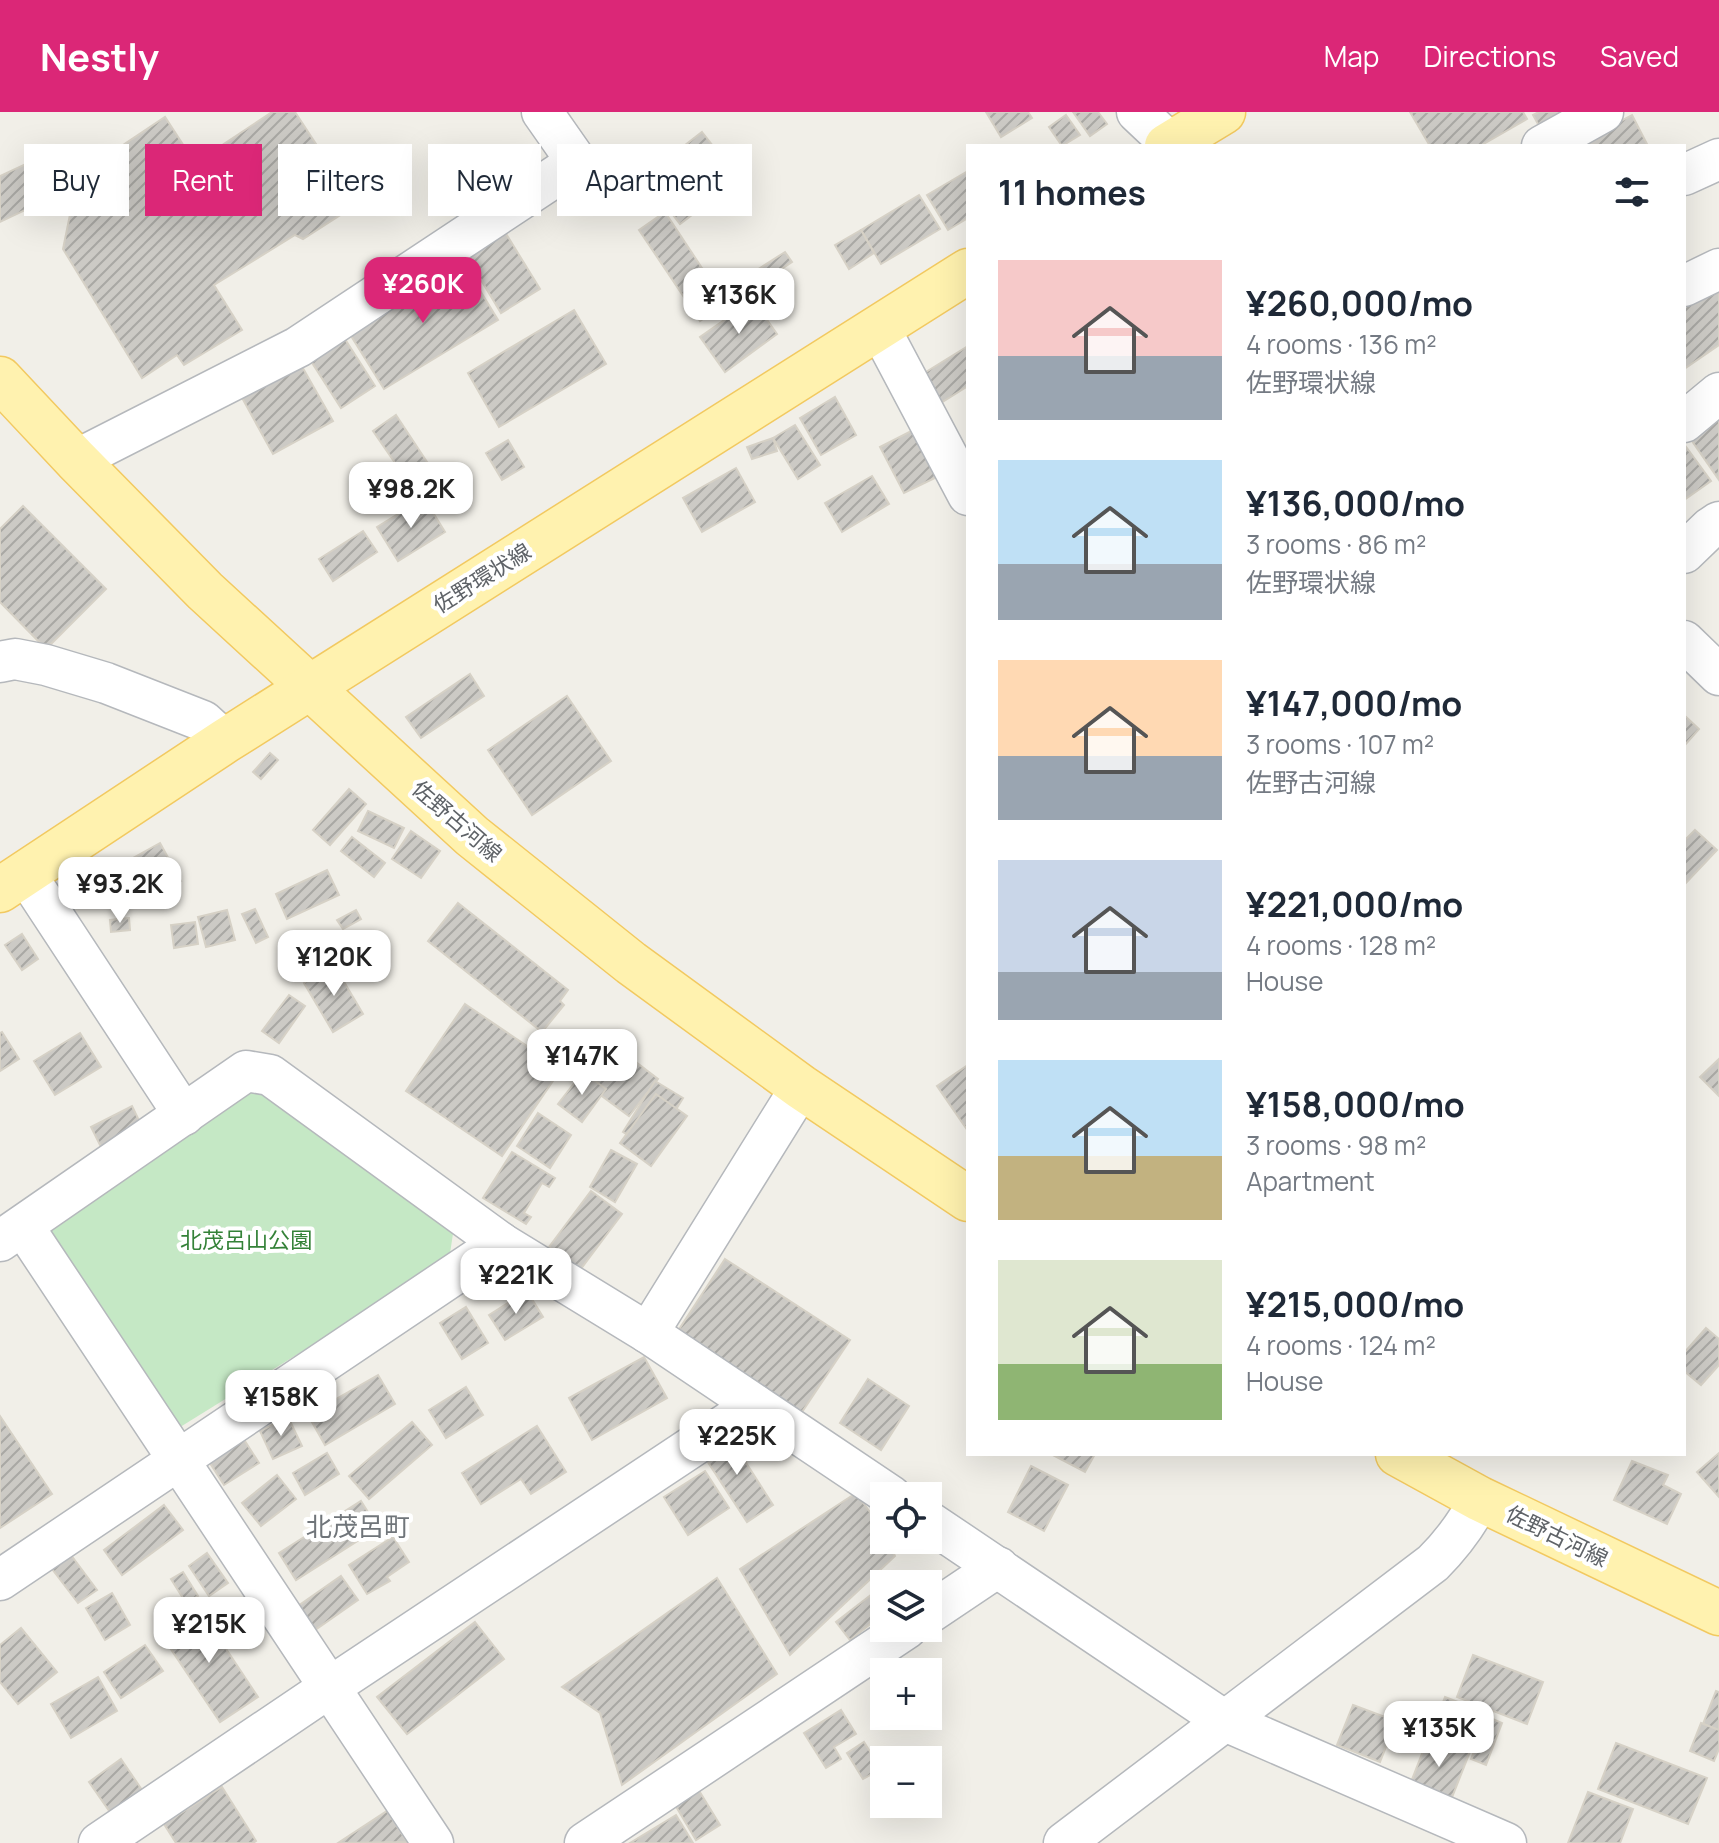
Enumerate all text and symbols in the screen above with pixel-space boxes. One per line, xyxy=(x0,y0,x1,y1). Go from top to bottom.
text: Nestly xyxy=(40,30,159,82)
text: Map xyxy=(1324,37,1379,75)
text: Directions xyxy=(1423,37,1556,75)
text: Saved xyxy=(1600,37,1679,75)
chip: Buy xyxy=(24,144,129,216)
chip: Rent xyxy=(145,144,262,216)
chip: Filters xyxy=(278,144,412,216)
chip: New xyxy=(428,144,541,216)
chip: Apartment xyxy=(557,144,752,216)
text: 11 homes xyxy=(998,169,1146,215)
icon: filters xyxy=(1610,170,1654,214)
pin: ¥260K xyxy=(367,257,479,325)
text: ¥260K xyxy=(382,265,464,301)
pin: ¥136K xyxy=(683,268,795,336)
text: ¥136K xyxy=(701,276,777,312)
text: ¥260,000/mo xyxy=(1246,280,1473,326)
icon: home xyxy=(1062,292,1158,388)
text: 4 rooms · 136 m² xyxy=(1246,326,1437,362)
text: 佐野環状線 xyxy=(1246,364,1376,400)
pin: ¥98.2K xyxy=(346,462,476,530)
text: ¥98.2K xyxy=(367,470,455,506)
text: ¥136,000/mo xyxy=(1246,480,1465,526)
icon: home xyxy=(1062,492,1158,588)
text: 3 rooms · 86 m² xyxy=(1246,526,1426,562)
street label: 佐野環状線 xyxy=(427,536,537,620)
text: 佐野環状線 xyxy=(1246,564,1376,600)
text: ¥147,000/mo xyxy=(1246,680,1462,726)
icon: home xyxy=(1062,692,1158,788)
text: 3 rooms · 107 m² xyxy=(1246,726,1434,762)
text: 佐野古河線 xyxy=(1246,764,1376,800)
street label: 佐野古河線 xyxy=(406,774,508,868)
pin: ¥93.2K xyxy=(55,857,185,925)
text: ¥93.2K xyxy=(76,865,164,901)
text: ¥221,000/mo xyxy=(1246,881,1463,927)
icon: home xyxy=(1062,892,1158,988)
text: 4 rooms · 128 m² xyxy=(1246,927,1436,963)
pin: ¥120K xyxy=(278,930,390,998)
text: ¥120K xyxy=(296,938,372,974)
text: House xyxy=(1246,963,1323,999)
pin: ¥147K xyxy=(526,1029,638,1097)
text: ¥147K xyxy=(545,1037,619,1073)
text: ¥158,000/mo xyxy=(1246,1081,1465,1127)
icon: home xyxy=(1062,1092,1158,1188)
text: 3 rooms · 98 m² xyxy=(1246,1127,1426,1163)
text: Apartment xyxy=(1246,1163,1375,1199)
park label: 北茂呂山公園 xyxy=(180,1225,312,1255)
pin: ¥221K xyxy=(460,1248,572,1316)
text: ¥221K xyxy=(478,1256,554,1292)
text: ¥215,000/mo xyxy=(1246,1281,1464,1327)
icon: home xyxy=(1062,1292,1158,1388)
text: 4 rooms · 124 m² xyxy=(1246,1327,1436,1363)
text: House xyxy=(1246,1363,1323,1399)
pin: ¥158K xyxy=(225,1370,337,1438)
text: ¥158K xyxy=(243,1378,319,1414)
pin: ¥225K xyxy=(681,1409,793,1477)
text: ¥225K xyxy=(698,1417,776,1453)
map controls xyxy=(870,1482,942,1818)
button: locate xyxy=(870,1482,942,1554)
street label: 佐野古河線 xyxy=(1501,1498,1613,1574)
district label: 北茂呂町 xyxy=(306,1508,410,1544)
button: layers xyxy=(870,1570,942,1642)
pin: ¥215K xyxy=(153,1597,265,1665)
text: ¥215K xyxy=(172,1605,246,1641)
button: + xyxy=(870,1658,942,1730)
pin: ¥135K xyxy=(1383,1701,1495,1769)
text: ¥135K xyxy=(1402,1709,1476,1745)
button: − xyxy=(870,1746,942,1818)

